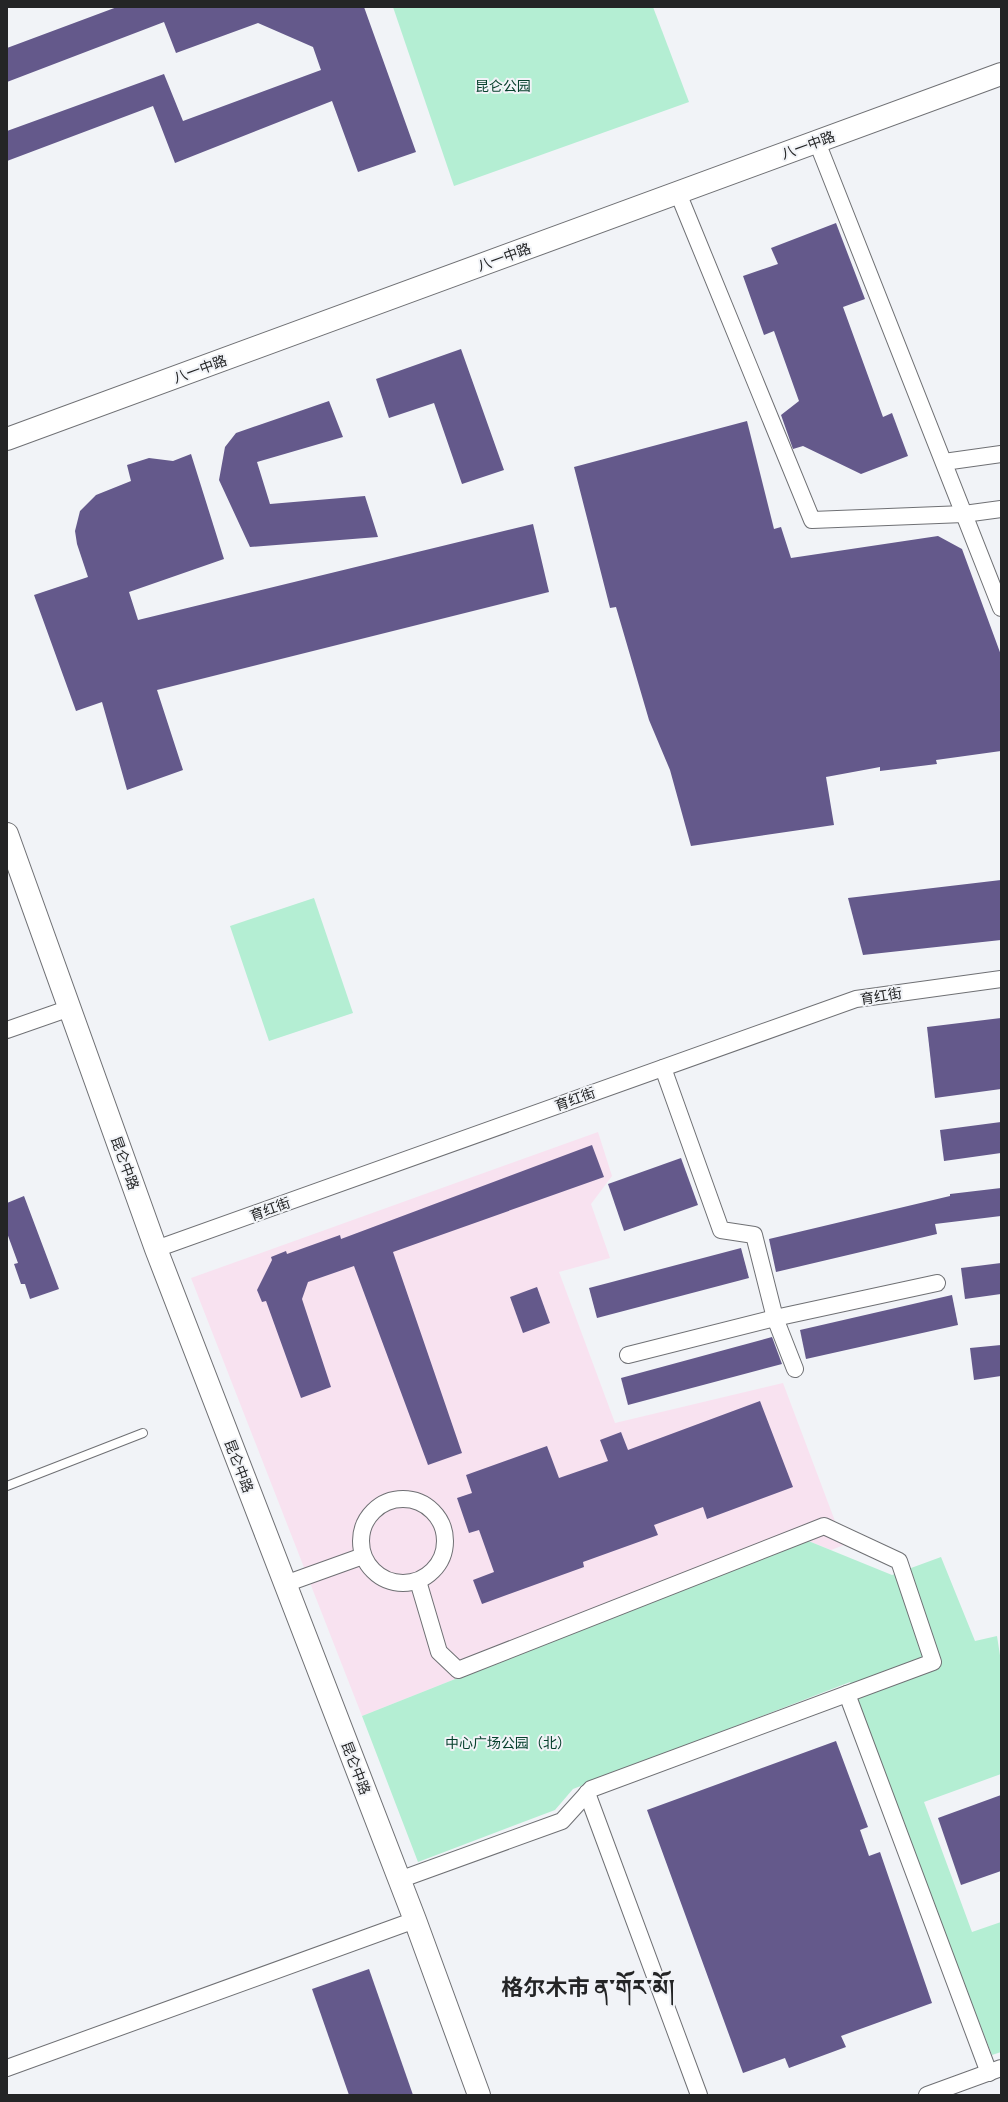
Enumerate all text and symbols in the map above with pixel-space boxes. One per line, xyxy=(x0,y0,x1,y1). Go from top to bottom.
park label: 昆仑公园 xyxy=(475,77,531,95)
street label: 八一中路 xyxy=(779,127,837,163)
street label: 八一中路 xyxy=(475,239,533,275)
street label: 八一中路 xyxy=(171,351,229,387)
street label: 育红街 xyxy=(859,984,903,1008)
street label: 育红街 xyxy=(552,1083,598,1115)
street label: 昆仑中路 xyxy=(107,1134,143,1192)
street label: 育红街 xyxy=(247,1193,293,1225)
street label: 昆仑中路 xyxy=(221,1437,257,1495)
park label: 中心广场公园（北） xyxy=(445,1734,571,1752)
street label: 昆仑中路 xyxy=(338,1739,374,1797)
district label: 格尔木市 ན་གོར་མོ། xyxy=(501,1970,675,2006)

